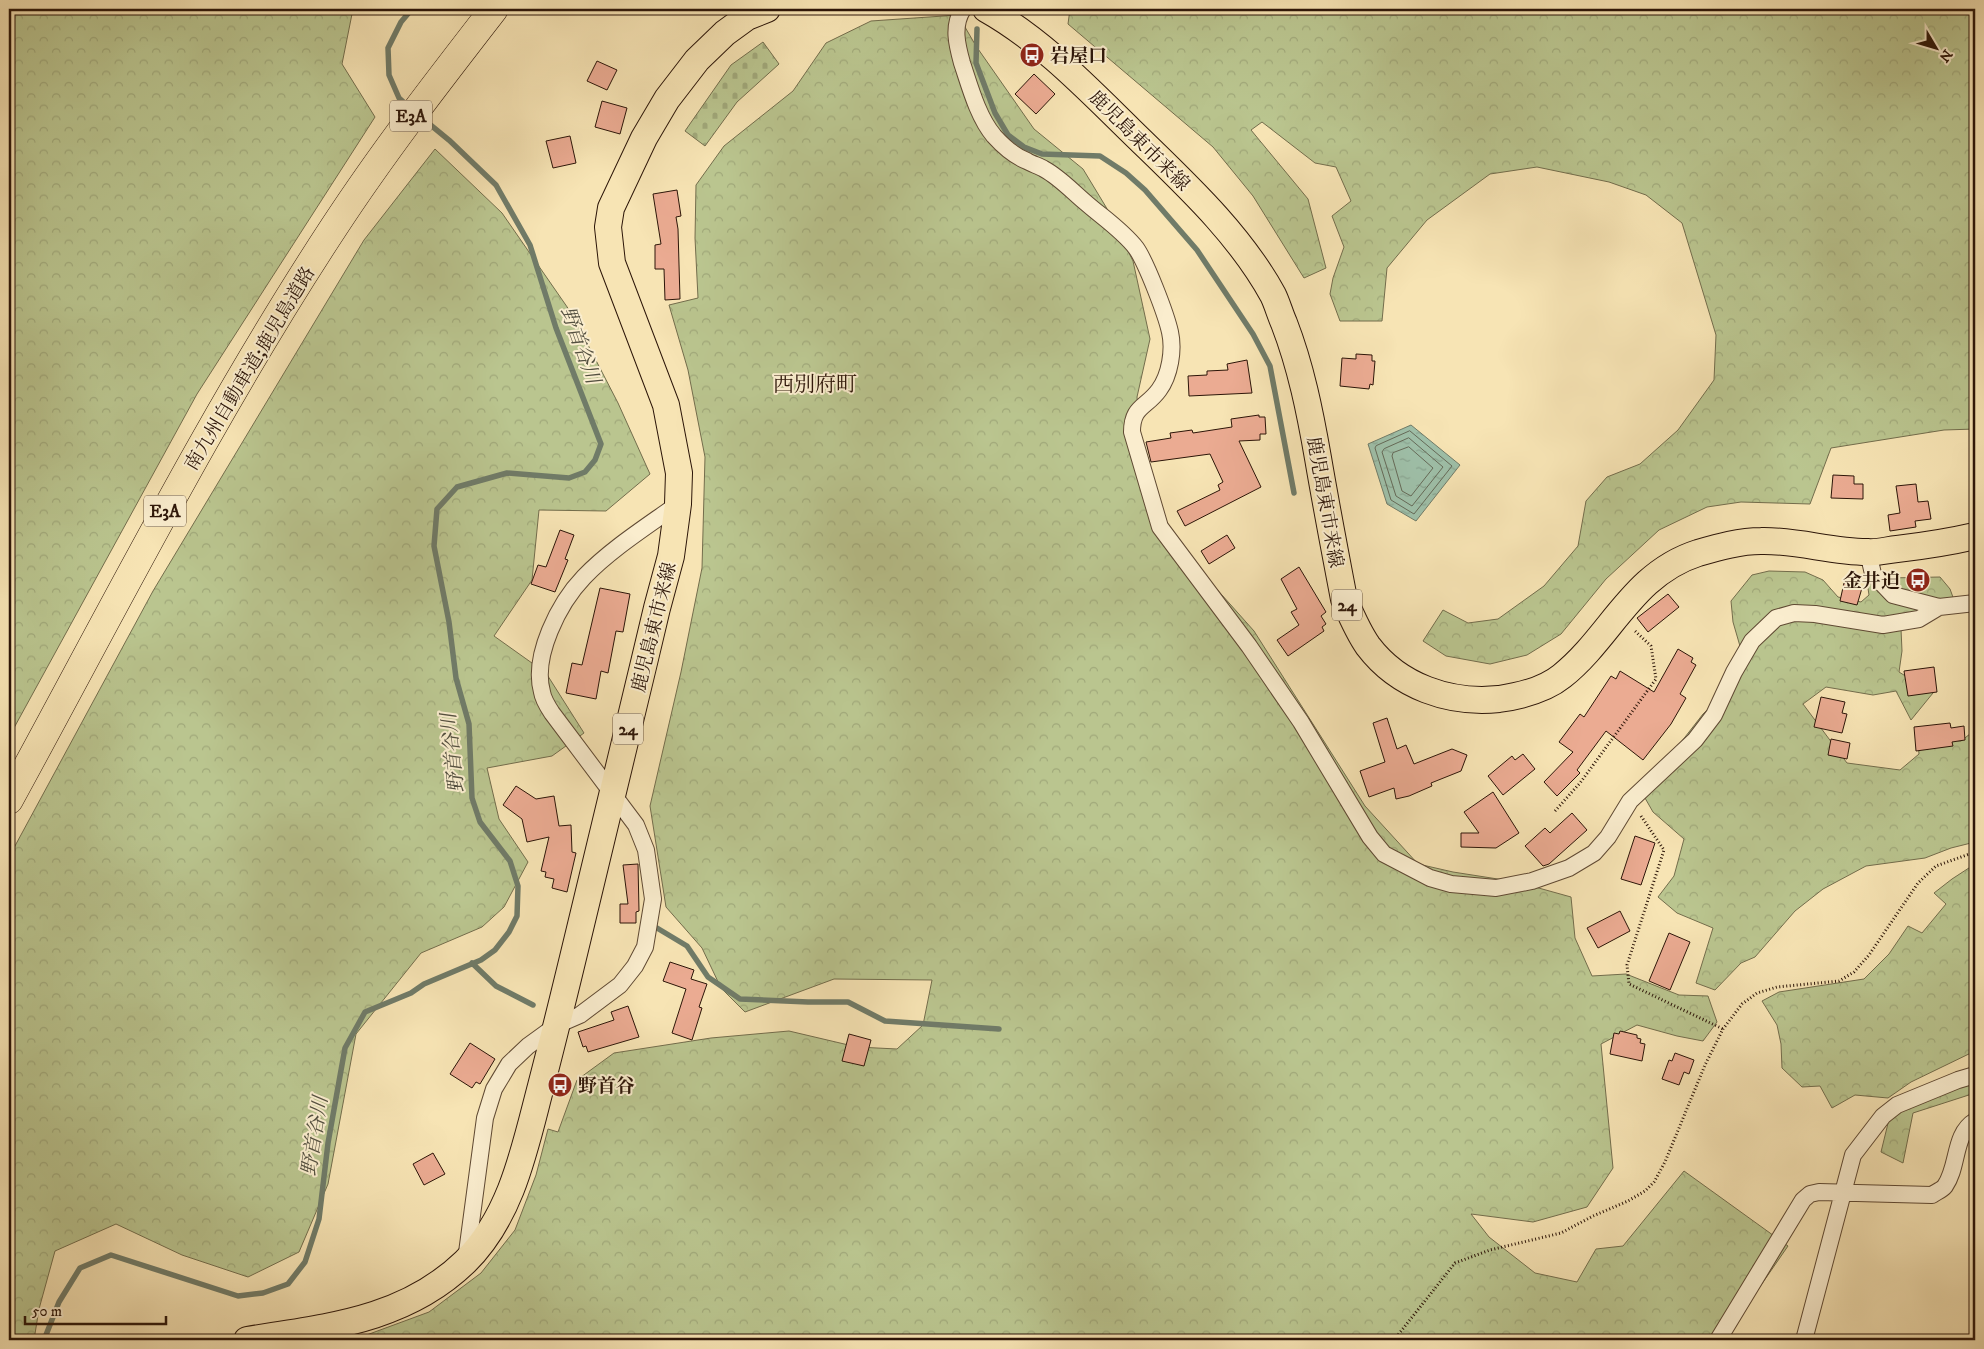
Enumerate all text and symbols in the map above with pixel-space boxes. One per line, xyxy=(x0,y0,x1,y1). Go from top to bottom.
north arrow xyxy=(1912,22,1962,72)
bus stop icon: 岩屋口 xyxy=(1019,42,1045,68)
place label: 岩屋口 xyxy=(1050,45,1107,68)
text: N xyxy=(1935,45,1956,66)
street label: 鹿児島東市来線 xyxy=(1084,86,1194,196)
road number: E3A xyxy=(390,100,432,132)
street label: 南九州自動車道;鹿児島道路 xyxy=(180,263,320,475)
water label: 野首谷川 xyxy=(554,304,606,389)
district label: 西別府町 xyxy=(773,372,857,398)
street label: 鹿児島東市来線 xyxy=(1302,435,1347,570)
road number: E3A xyxy=(144,496,186,526)
street label: 鹿児島東市来線 xyxy=(627,560,682,695)
bus stop icon: 金井迫 xyxy=(1905,567,1931,593)
place label: 金井迫 xyxy=(1843,570,1900,593)
road number: 24 xyxy=(1332,590,1362,620)
water label: 野首谷川 xyxy=(437,710,470,794)
road number: 24 xyxy=(613,714,643,744)
bus stop icon: 野首谷 xyxy=(547,1072,573,1098)
place label: 野首谷 xyxy=(578,1075,635,1098)
water label: 野首谷川 xyxy=(297,1093,334,1178)
scale bar xyxy=(25,1294,166,1326)
text: 50 m xyxy=(32,1302,62,1321)

